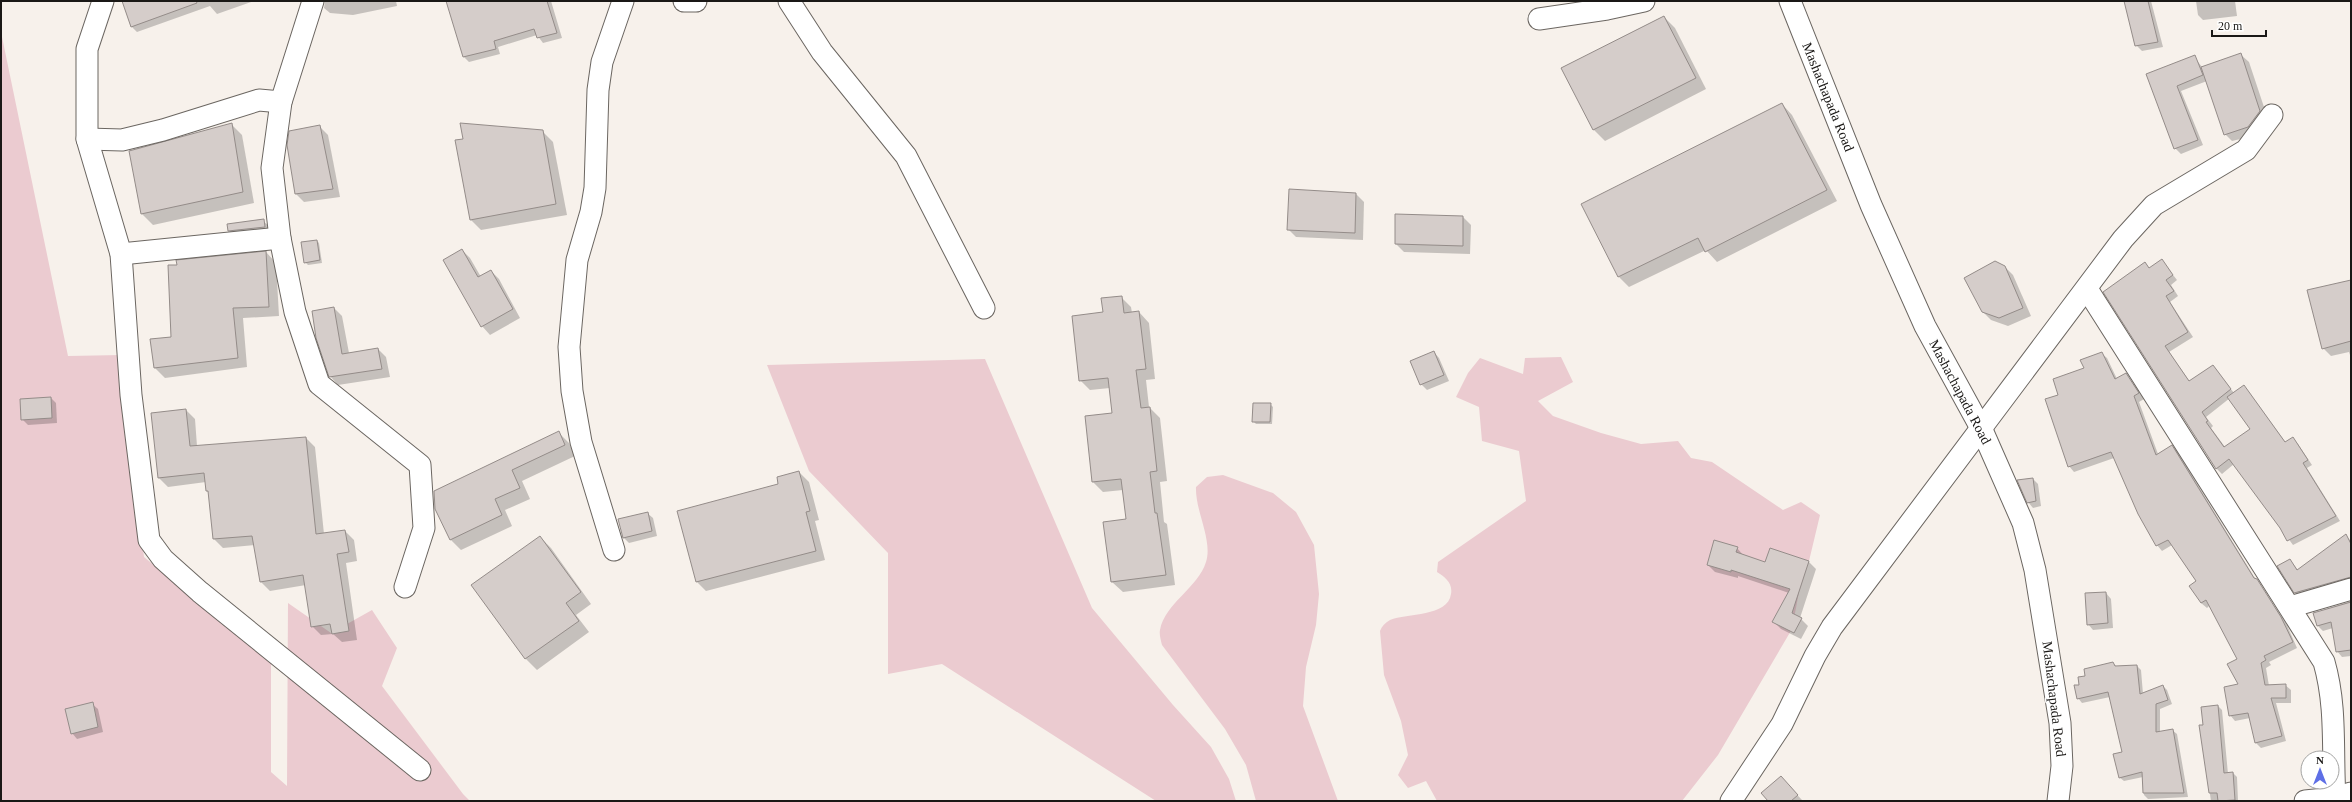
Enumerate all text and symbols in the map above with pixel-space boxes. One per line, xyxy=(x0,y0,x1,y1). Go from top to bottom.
scale bar xyxy=(2212,12,2266,38)
text: 20 m xyxy=(2218,19,2243,33)
street label: Mashachapada Road xyxy=(1799,40,1857,154)
street label: Mashachapada Road xyxy=(1926,337,1994,447)
street label: Mashachapada Road xyxy=(2039,640,2069,758)
north arrow xyxy=(2300,750,2340,790)
text: N xyxy=(2316,754,2324,766)

